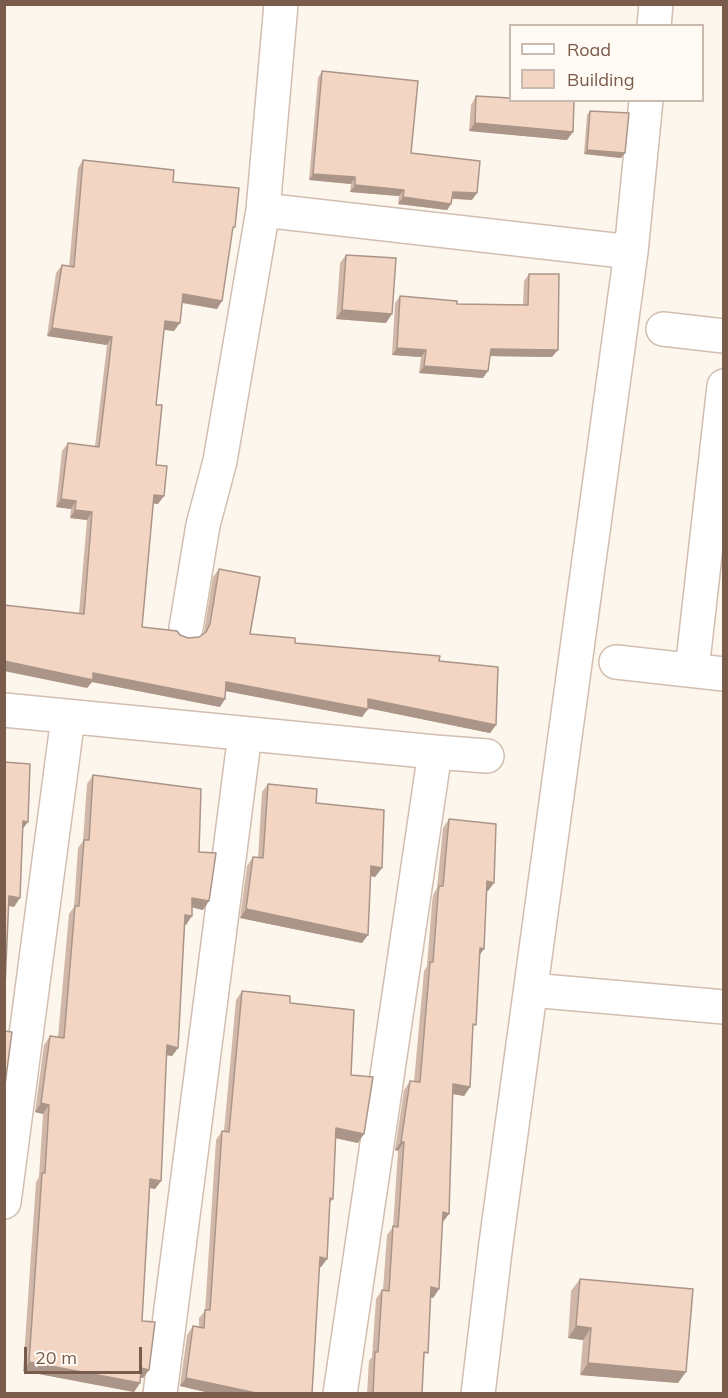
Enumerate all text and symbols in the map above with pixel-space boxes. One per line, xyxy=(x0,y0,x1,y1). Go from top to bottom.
legend xyxy=(509,24,704,102)
text: Road xyxy=(567,38,611,61)
text: Building xyxy=(567,68,635,91)
scale bar xyxy=(27,1335,146,1373)
text: 20 m xyxy=(35,1346,77,1369)

